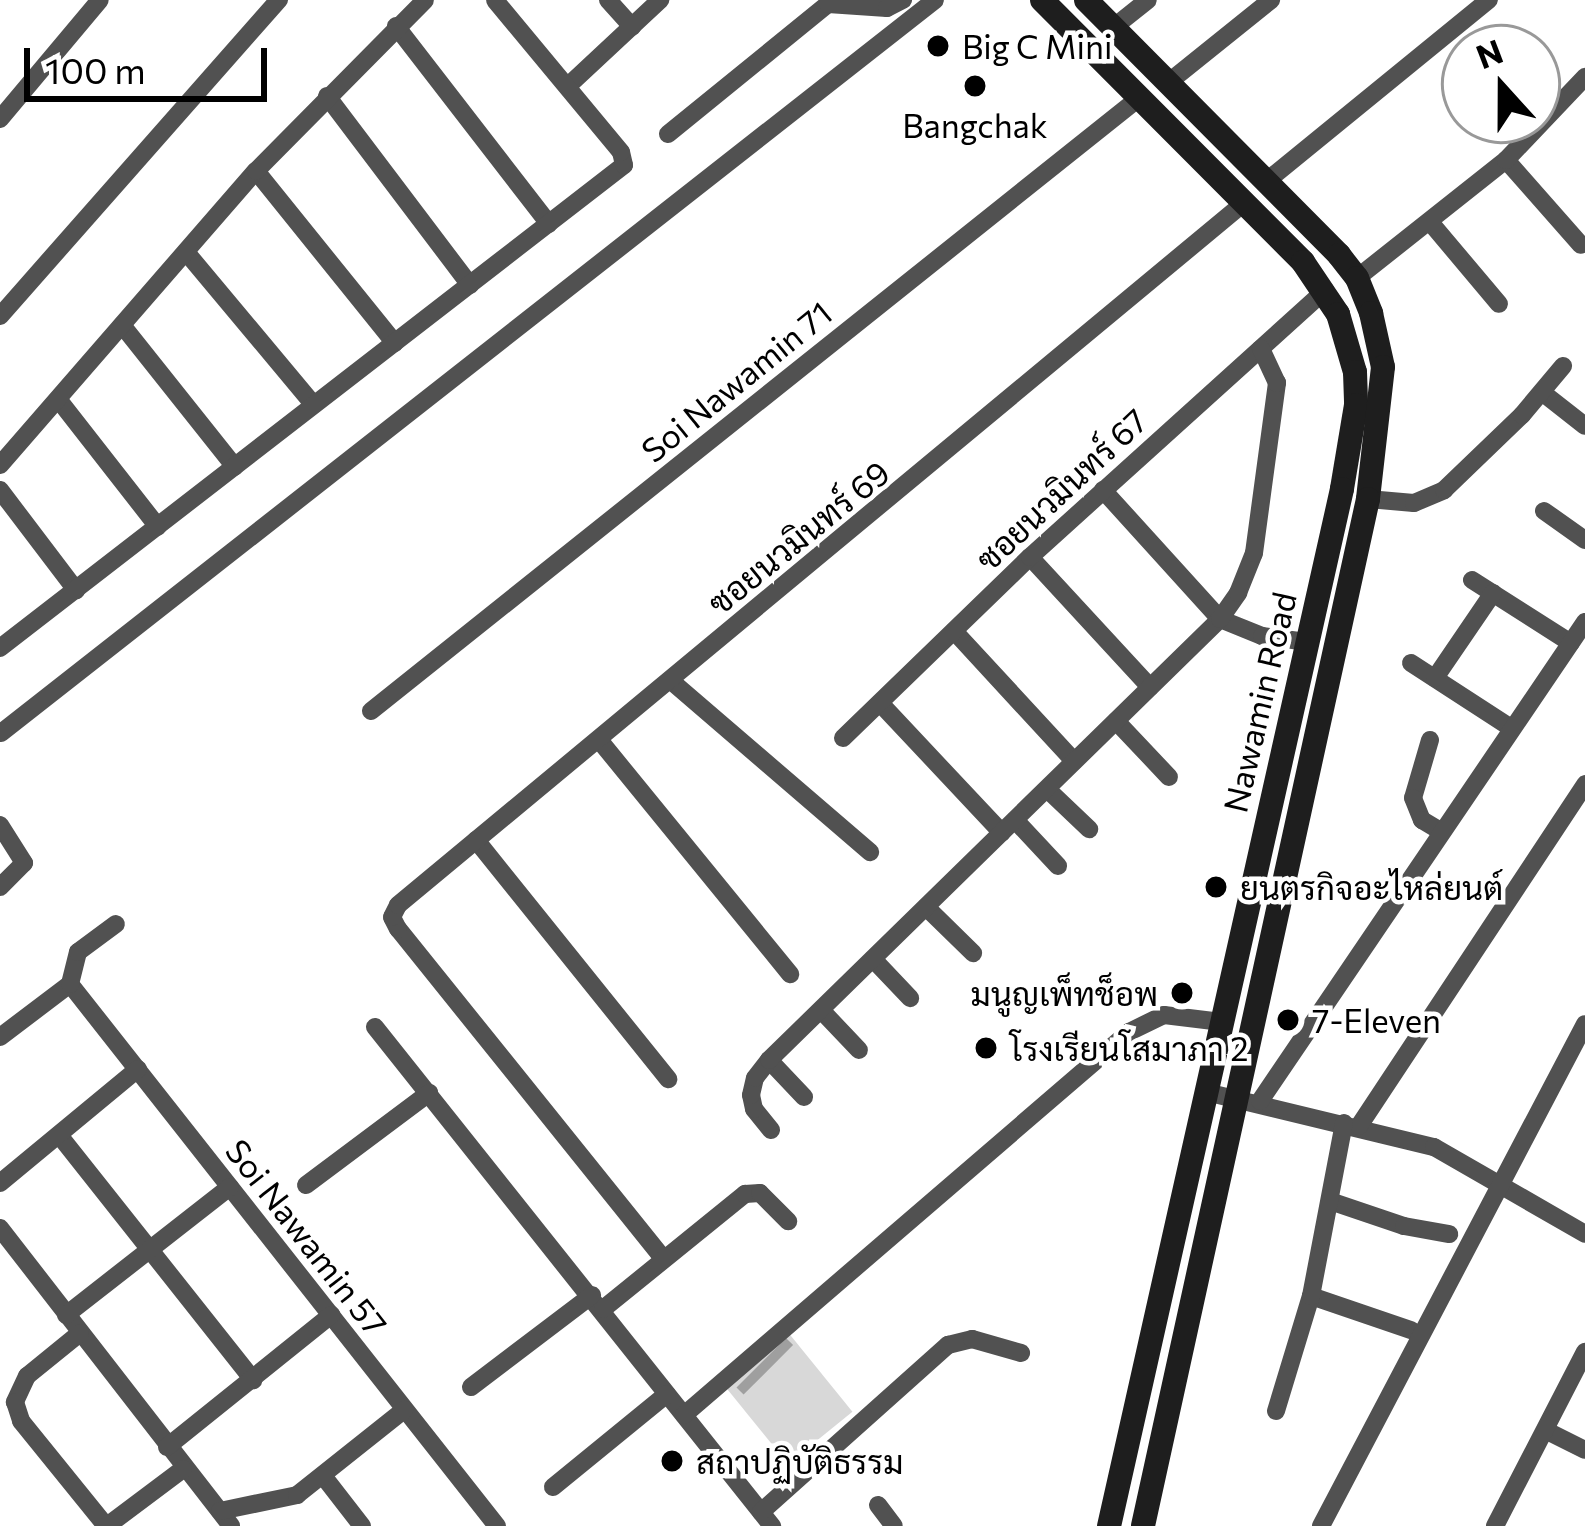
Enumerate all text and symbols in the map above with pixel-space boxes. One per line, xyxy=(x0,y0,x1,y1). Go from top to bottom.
scale bar xyxy=(30,24,273,98)
north arrow xyxy=(1441,24,1561,144)
place label: Big C Mini xyxy=(962,26,1112,66)
text: N xyxy=(1470,29,1508,76)
marker: Big C Mini xyxy=(925,33,951,59)
text: 100 m xyxy=(45,47,146,91)
marker: Bangchak xyxy=(962,73,988,99)
place label: Bangchak xyxy=(902,105,1048,145)
street label: Soi Nawamin 71 xyxy=(633,292,839,470)
street label: ซอยนวมินทร์ 67 xyxy=(967,400,1155,578)
street label: ซอยนวมินทร์ 69 xyxy=(700,452,896,622)
street label: Nawamin Road xyxy=(1214,588,1304,816)
place label: ยนตรกิจอะไหล่ยนต์ xyxy=(1240,867,1503,907)
marker: ยนตรกิจอะไหล่ยนต์ xyxy=(1203,874,1229,900)
place label: มนูญเพ็ทช็อพ xyxy=(971,973,1158,1013)
marker: มนูญเพ็ทช็อพ xyxy=(1169,980,1195,1006)
place label: 7-Eleven xyxy=(1312,1000,1441,1040)
marker: 7-Eleven xyxy=(1275,1007,1301,1033)
place label: โรงเรียนโสมาภา 2 xyxy=(1010,1028,1248,1068)
marker: โรงเรียนโสมาภา 2 xyxy=(973,1035,999,1061)
street label: Soi Nawamin 57 xyxy=(218,1131,396,1343)
place label: สถาปฏิบัติธรรม xyxy=(696,1441,904,1481)
marker: สถาปฏิบัติธรรม xyxy=(659,1448,685,1474)

